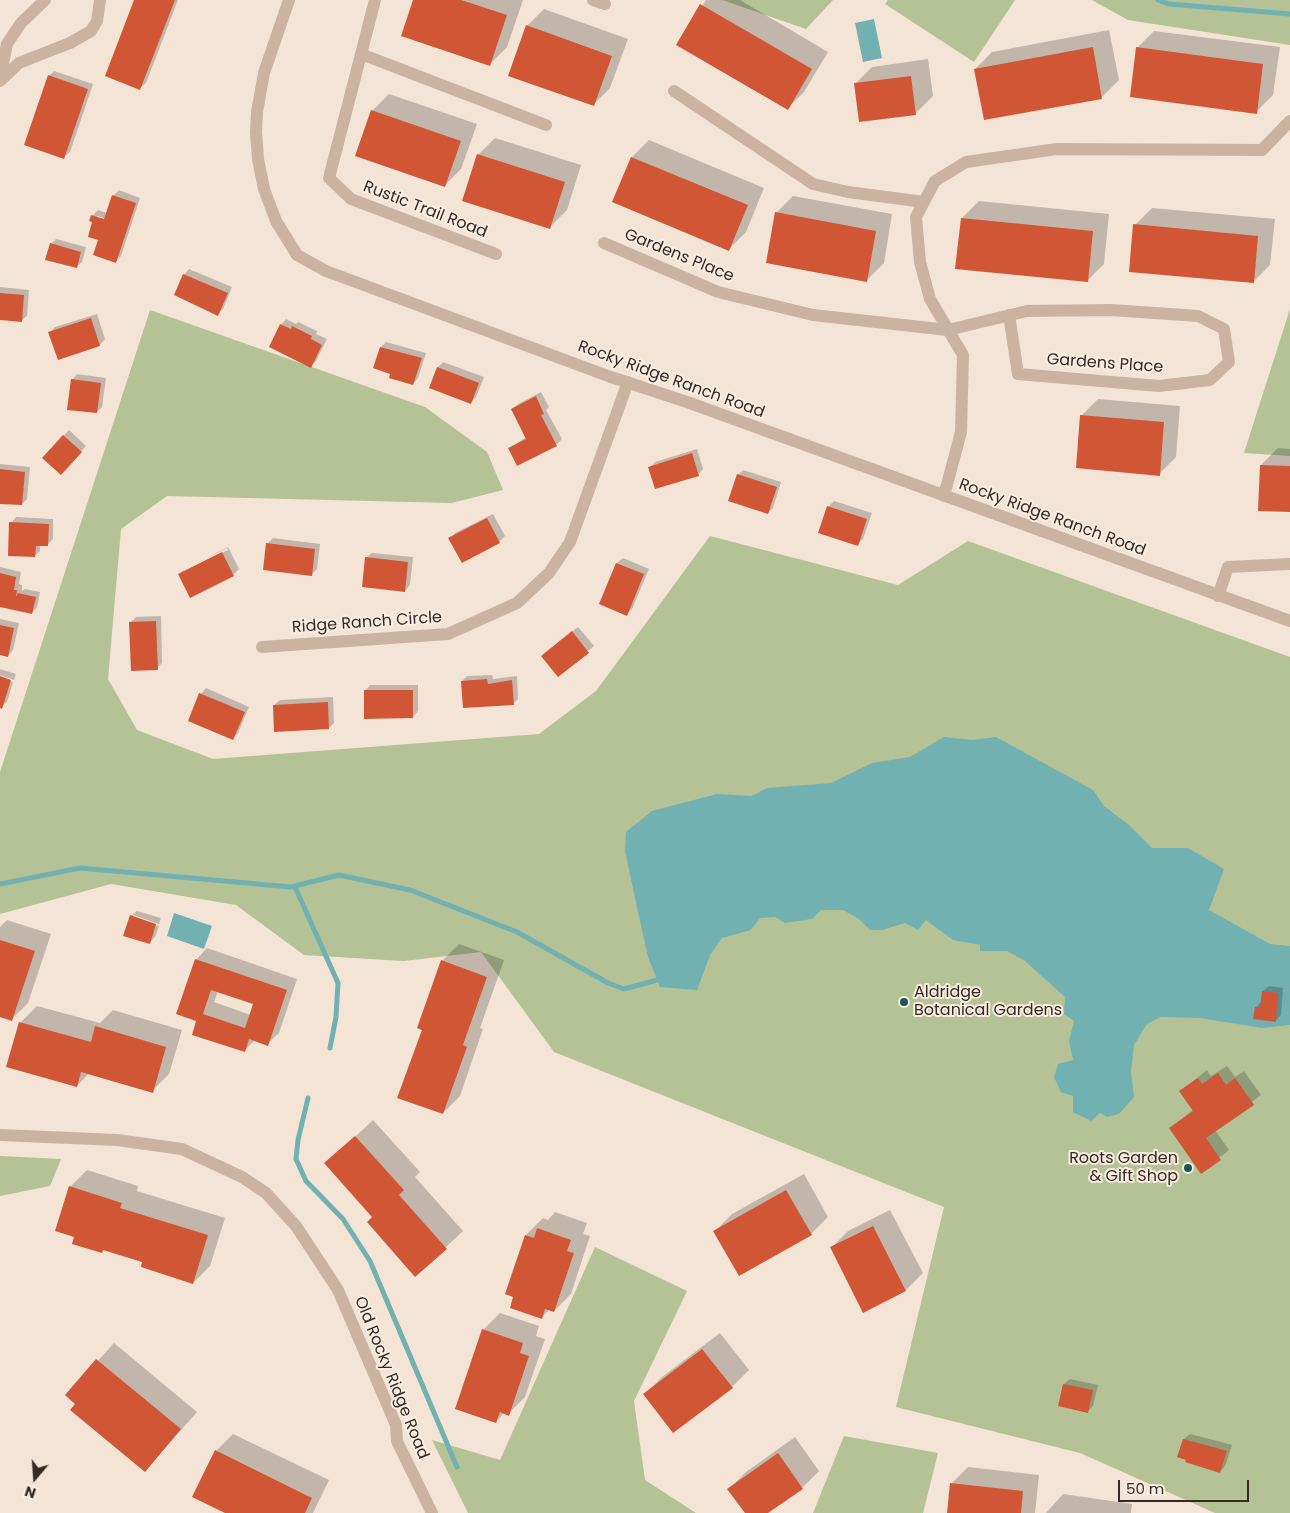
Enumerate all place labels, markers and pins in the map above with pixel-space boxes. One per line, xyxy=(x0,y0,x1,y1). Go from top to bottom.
place label: Aldridge Botanical Gardens xyxy=(914,983,1062,1021)
marker: Aldridge Botanical Gardens xyxy=(898,996,910,1008)
place label: Roots Garden & Gift Shop xyxy=(1069,1149,1178,1187)
marker: Roots Garden & Gift Shop xyxy=(1182,1162,1194,1174)

